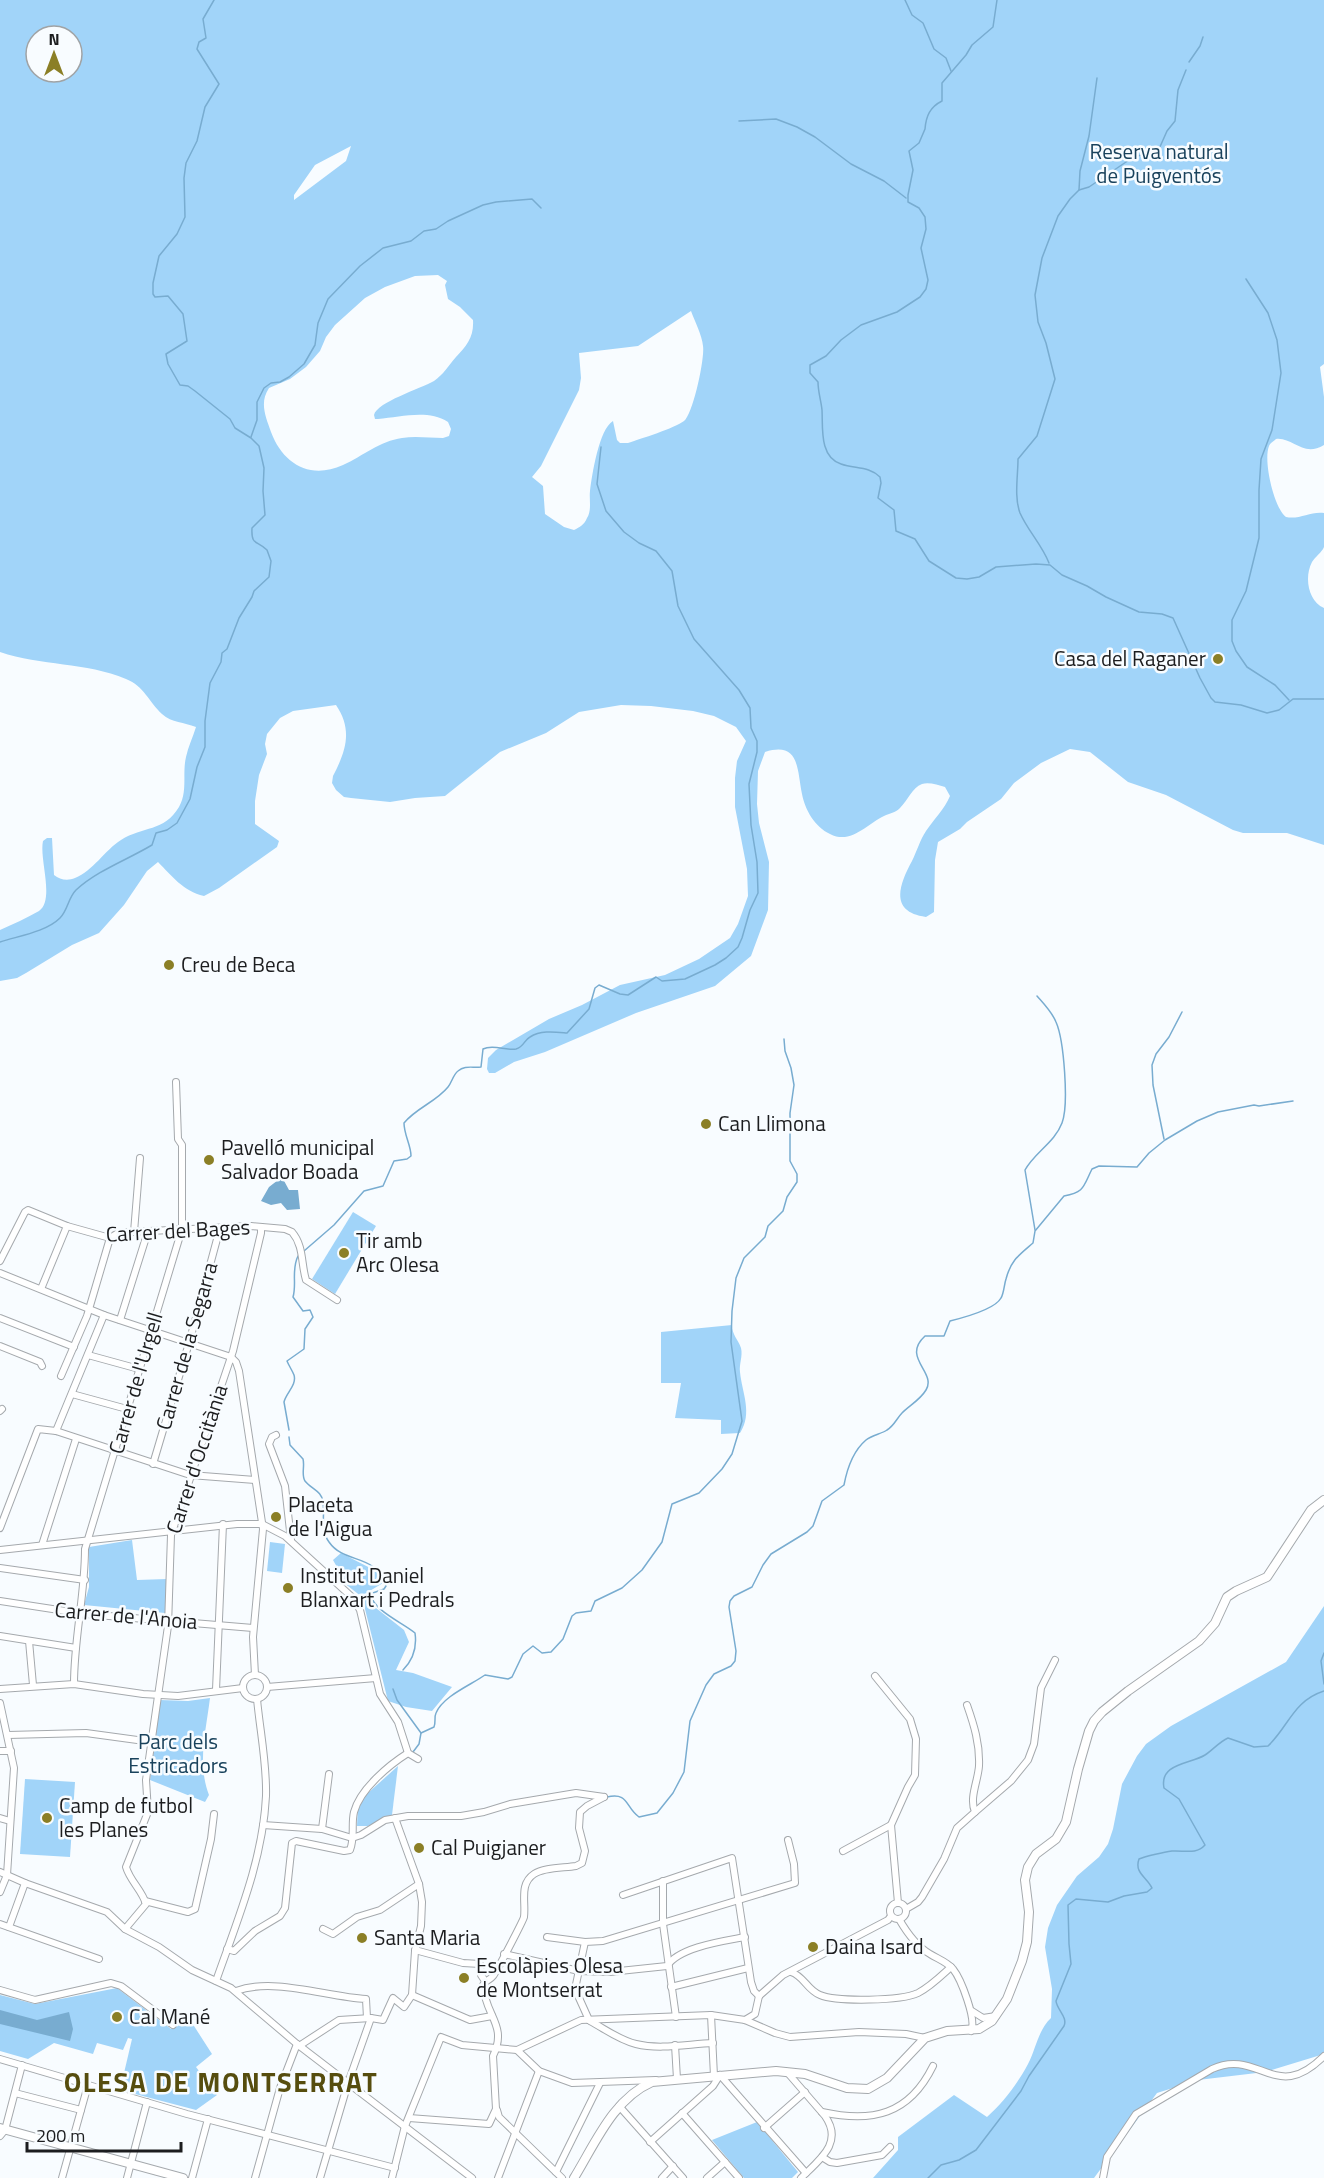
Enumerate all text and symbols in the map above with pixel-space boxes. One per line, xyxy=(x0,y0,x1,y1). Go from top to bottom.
north arrow xyxy=(24,24,84,84)
text: N xyxy=(48,27,60,51)
park label: Reserva natural de Puigventós xyxy=(1089,135,1229,191)
place label: Casa del Raganer xyxy=(1054,642,1206,674)
marker: Casa del Raganer xyxy=(1211,652,1225,666)
place label: Creu de Beca xyxy=(181,948,296,980)
marker: Creu de Beca xyxy=(162,958,176,972)
place label: Can Llimona xyxy=(718,1107,826,1139)
marker: Can Llimona xyxy=(699,1117,713,1131)
place label: Pavelló municipal Salvador Boada xyxy=(221,1131,374,1187)
marker: Pavelló municipal Salvador Boada xyxy=(202,1153,216,1167)
street label: Carrer del Bages xyxy=(105,1210,251,1250)
place label: Tir amb Arc Olesa xyxy=(356,1224,439,1280)
marker: Tir amb Arc Olesa xyxy=(337,1246,351,1260)
street label: Carrer de la Segarra xyxy=(147,1258,225,1434)
street label: Carrer de l'Urgell xyxy=(100,1308,171,1457)
street label: Carrer d'Occitània xyxy=(157,1380,235,1537)
place label: Placeta de l'Aigua xyxy=(288,1488,373,1544)
marker: Placeta de l'Aigua xyxy=(269,1510,283,1524)
place label: Institut Daniel Blanxart i Pedrals xyxy=(300,1559,454,1615)
marker: Institut Daniel Blanxart i Pedrals xyxy=(281,1581,295,1595)
street label: Carrer de l'Anoia xyxy=(53,1593,199,1637)
park label: Parc dels Estricadors xyxy=(128,1725,228,1781)
place label: Camp de futbol les Planes xyxy=(59,1789,193,1845)
marker: Camp de futbol les Planes xyxy=(40,1811,54,1825)
place label: Cal Puigjaner xyxy=(431,1831,546,1863)
marker: Cal Puigjaner xyxy=(412,1841,426,1855)
place label: Santa Maria xyxy=(374,1921,481,1953)
place label: Daina Isard xyxy=(825,1930,924,1962)
marker: Santa Maria xyxy=(355,1931,369,1945)
marker: Daina Isard xyxy=(806,1940,820,1954)
place label: Escolàpies Olesa de Montserrat xyxy=(476,1949,624,2005)
marker: Escolàpies Olesa de Montserrat xyxy=(457,1971,471,1985)
place label: Cal Mané xyxy=(129,2000,210,2032)
marker: Cal Mané xyxy=(110,2010,124,2024)
district label: OLESA DE MONTSERRAT xyxy=(64,2061,378,2102)
scale bar xyxy=(27,2115,182,2153)
text: 200 m xyxy=(36,2122,85,2149)

